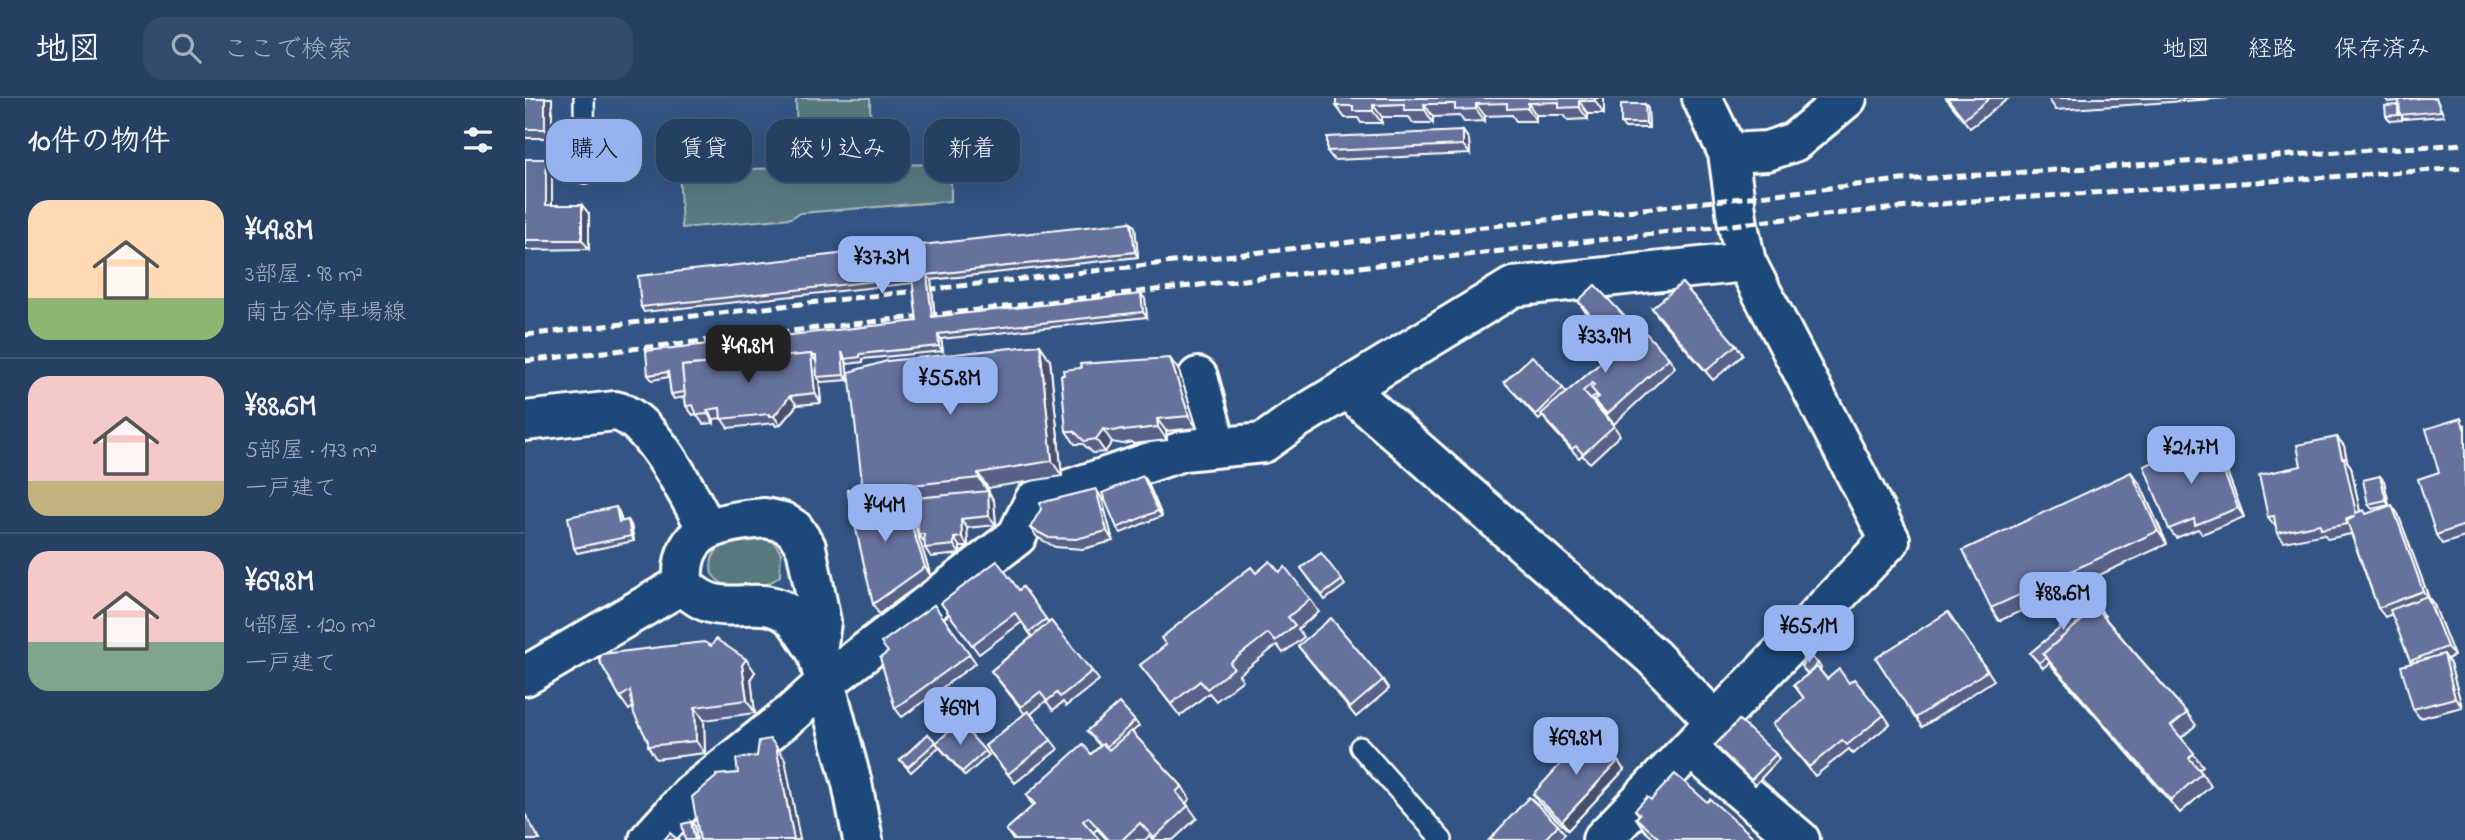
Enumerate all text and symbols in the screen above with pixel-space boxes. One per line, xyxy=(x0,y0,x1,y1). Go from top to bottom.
search box xyxy=(143,17,633,80)
text: 地図 xyxy=(35,27,101,75)
icon: search xyxy=(167,29,205,67)
text: ここで検索 xyxy=(223,32,353,70)
text: 地図 xyxy=(2162,33,2210,68)
text: 経路 xyxy=(2248,33,2296,68)
text: 保存済み xyxy=(2334,33,2430,68)
chip: 購入 xyxy=(546,119,642,182)
chip: 賃貸 xyxy=(656,119,752,182)
chip: 絞り込み xyxy=(766,119,910,182)
chip: 新着 xyxy=(924,119,1020,182)
text: 10件の物件 xyxy=(28,121,171,165)
icon: filters xyxy=(459,121,497,159)
text: ¥49.8M xyxy=(245,210,314,254)
icon: home xyxy=(84,228,168,312)
pin: ¥37.3M xyxy=(825,236,939,296)
text: ¥37.3M xyxy=(854,242,910,275)
text: 3部屋 · 98 m² xyxy=(245,259,363,292)
text: 南古谷停車場線 xyxy=(245,297,406,330)
pin: ¥33.9M xyxy=(1548,316,1662,375)
text: ¥33.9M xyxy=(1578,321,1632,354)
pin: ¥49.8M xyxy=(691,326,805,385)
text: ¥49.8M xyxy=(722,331,774,364)
pin: ¥55.8M xyxy=(893,358,1007,417)
text: ¥55.8M xyxy=(919,363,981,396)
text: ¥88.6M xyxy=(245,386,317,430)
icon: home xyxy=(84,404,168,488)
pin: ¥21.7M xyxy=(2134,426,2248,486)
text: ¥21.7M xyxy=(2163,432,2219,465)
text: 5部屋 · 173 m² xyxy=(245,435,377,468)
text: 一戸建て xyxy=(245,473,337,506)
pin: ¥44M xyxy=(844,484,926,544)
text: ¥44M xyxy=(864,490,906,523)
text: ¥69.8M xyxy=(245,561,315,605)
pin: ¥88.6M xyxy=(2006,573,2120,632)
text: ¥88.6M xyxy=(2036,578,2091,611)
icon: home xyxy=(84,579,168,663)
pin: ¥65.1M xyxy=(1752,606,1866,665)
text: 4部屋 · 120 m² xyxy=(245,610,376,643)
text: ¥65.1M xyxy=(1780,611,1838,644)
text: 一戸建て xyxy=(245,648,337,681)
pin: ¥69M xyxy=(919,688,1001,747)
text: ¥69M xyxy=(940,693,980,726)
pin: ¥69.8M xyxy=(1519,718,1633,777)
text: ¥69.8M xyxy=(1549,723,1603,756)

